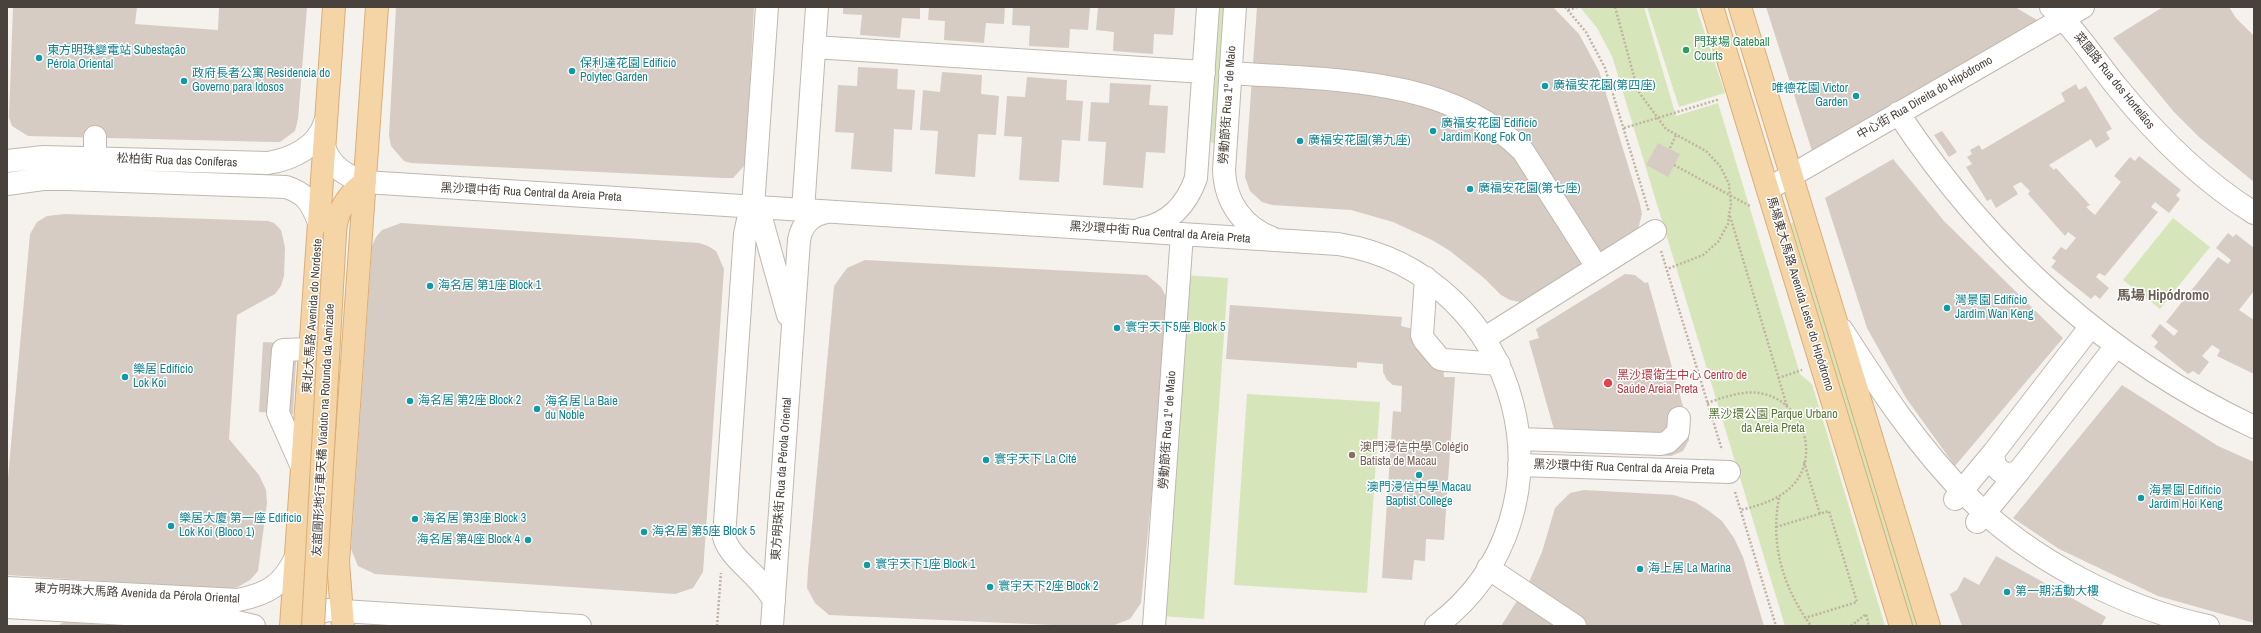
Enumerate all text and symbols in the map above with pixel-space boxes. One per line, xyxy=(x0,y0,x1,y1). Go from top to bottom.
street label: 菜園路 Rua dos Hortelãos xyxy=(2071,30,2157,132)
place label: 門球場 Gateball Courts xyxy=(1694,36,1769,64)
place label: 東方明珠變電站 Subestação Pérola Oriental xyxy=(47,44,186,72)
street label: 勞動節街 Rua 1º de Maio xyxy=(1217,45,1239,165)
marker: 門球場 Gateball Courts xyxy=(1681,45,1691,55)
marker: 東方明珠變電站 Subestação Pérola Oriental xyxy=(34,53,44,63)
street label: 中心街 Rua Direita do Hipódromo xyxy=(1855,53,1995,143)
place label: 保利達花園 Edificío Polytec Garden xyxy=(580,57,676,85)
marker: 保利達花園 Edificío Polytec Garden xyxy=(567,66,577,76)
place label: 政府長者公寓 Residencia do Governo para Idosos xyxy=(192,67,330,95)
marker: 政府長者公寓 Residencia do Governo para Idosos xyxy=(179,76,189,86)
place label: 廣福安花園(第四座) xyxy=(1553,79,1656,93)
marker: 廣福安花園(第四座) xyxy=(1540,81,1550,91)
place label: 唯德花園 Victor Garden xyxy=(1772,82,1848,110)
marker: 唯德花園 Victor Garden xyxy=(1851,91,1861,101)
place label: 廣福安花園 Edificío Jardim Kong Fok On xyxy=(1441,117,1537,145)
marker: 廣福安花園 Edificío Jardim Kong Fok On xyxy=(1428,126,1438,136)
place label: 廣福安花園(第九座) xyxy=(1308,134,1411,148)
marker: 廣福安花園(第九座) xyxy=(1295,136,1305,146)
street label: 松柏街 Rua das Coníferas xyxy=(116,152,238,170)
street label: 黑沙環中街 Rua Central da Areia Preta xyxy=(440,181,622,205)
place label: 廣福安花園(第七座) xyxy=(1478,182,1581,196)
marker: 廣福安花園(第七座) xyxy=(1465,184,1475,194)
street label: 馬場東大馬路 Avenida Leste do Hipódromo xyxy=(1764,195,1836,393)
street label: 黑沙環中街 Rua Central da Areia Preta xyxy=(1069,219,1251,247)
street label: 東北大馬路 Avenida do Nordeste xyxy=(300,238,326,394)
place label: 海名居 第1座 Block 1 xyxy=(438,279,541,293)
marker: 海名居 第1座 Block 1 xyxy=(425,281,435,291)
district label: 馬場 Hipódromo xyxy=(2117,288,2209,304)
place label: 灣景園 Edifício Jardim Wan Keng xyxy=(1955,294,2033,322)
street label: 友誼圓形地行車天橋 Viaduto na Rotunda da Amizade xyxy=(310,303,338,557)
marker: 灣景園 Edifício Jardim Wan Keng xyxy=(1942,303,1952,313)
place label: 寰宇天下5座 Block 5 xyxy=(1125,321,1225,335)
marker: 寰宇天下5座 Block 5 xyxy=(1112,323,1122,333)
place label: 樂居 Edifício Lok Koi xyxy=(133,363,193,391)
place label: 黑沙環衛生中心 Centro de Saúde Areia Preta xyxy=(1617,369,1747,397)
street label: 勞動節街 Rua 1º de Maio xyxy=(1157,370,1179,490)
marker: 樂居 Edifício Lok Koi xyxy=(120,372,130,382)
marker: 黑沙環衛生中心 Centro de Saúde Areia Preta xyxy=(1602,377,1614,389)
place label: 海名居 第2座 Block 2 xyxy=(418,394,521,408)
place label: 海名居 La Baie du Noble xyxy=(545,395,618,423)
marker: 海名居 第2座 Block 2 xyxy=(405,396,415,406)
street label: 東方明珠街 Rua da Pérola Oriental xyxy=(769,397,795,561)
marker: 海名居 La Baie du Noble xyxy=(532,404,542,414)
park label: 黑沙環公園 Parque Urbano da Areia Preta xyxy=(1708,408,1838,436)
place label: 澳門浸信中學 Colégio Batista de Macau xyxy=(1360,441,1469,469)
marker: 澳門浸信中學 Colégio Batista de Macau xyxy=(1347,450,1357,460)
place label: 寰宇天下 La Cité xyxy=(994,453,1076,467)
marker: 寰宇天下 La Cité xyxy=(981,455,991,465)
street label: 黑沙環中街 Rua Central da Areia Preta xyxy=(1533,458,1715,478)
marker: 澳門浸信中學 Macau Baptist College xyxy=(1414,470,1424,480)
place label: 澳門浸信中學 Macau Baptist College xyxy=(1367,481,1471,509)
place label: 海景園 Edifício Jardim Hoi Keng xyxy=(2149,484,2223,512)
marker: 海景園 Edifício Jardim Hoi Keng xyxy=(2136,493,2146,503)
place label: 樂居大廈 第一座 Edifício Lok Koi (Bloco 1) xyxy=(179,512,302,540)
place label: 海名居 第3座 Block 3 xyxy=(423,512,526,526)
marker: 海名居 第3座 Block 3 xyxy=(410,514,420,524)
marker: 樂居大廈 第一座 Edifício Lok Koi (Bloco 1) xyxy=(166,521,176,531)
place label: 海名居 第5座 Block 5 xyxy=(652,525,755,539)
marker: 海名居 第5座 Block 5 xyxy=(639,527,649,537)
place label: 海名居 第4座 Block 4 xyxy=(417,533,520,547)
marker: 海名居 第4座 Block 4 xyxy=(523,535,533,545)
place label: 寰宇天下1座 Block 1 xyxy=(875,558,975,572)
marker: 寰宇天下1座 Block 1 xyxy=(862,560,872,570)
place label: 海上居 La Marina xyxy=(1648,562,1731,576)
marker: 海上居 La Marina xyxy=(1635,564,1645,574)
place label: 寰宇天下2座 Block 2 xyxy=(998,580,1098,594)
street label: 東方明珠大馬路 Avenida da Pérola Oriental xyxy=(34,581,240,607)
marker: 寰宇天下2座 Block 2 xyxy=(985,582,995,592)
place label: 第一期活動大樓 xyxy=(2015,585,2099,599)
marker: 第一期活動大樓 xyxy=(2002,587,2012,597)

